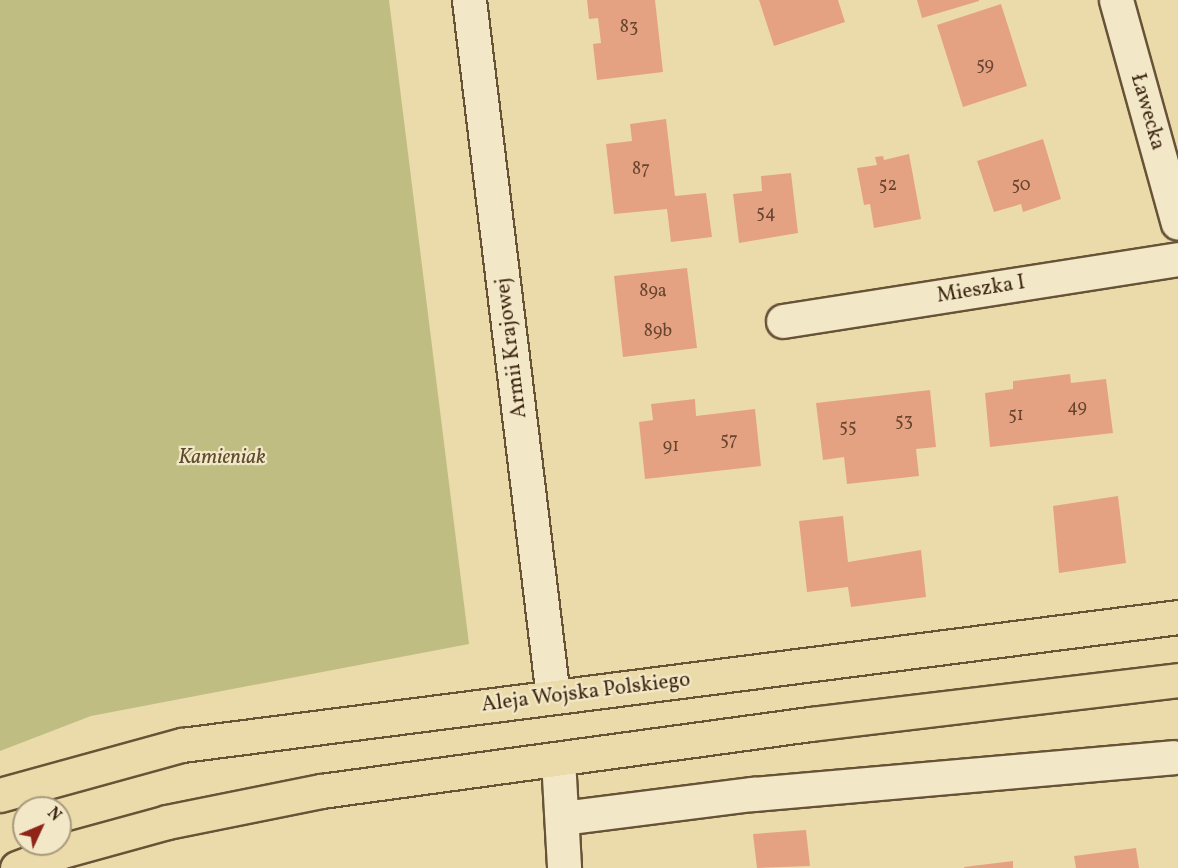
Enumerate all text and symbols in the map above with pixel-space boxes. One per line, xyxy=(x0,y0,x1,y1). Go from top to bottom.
house number: 83 xyxy=(620,17,638,39)
house number: 59 xyxy=(976,55,994,77)
street label: Ławecka xyxy=(1124,71,1170,153)
house number: 87 xyxy=(632,159,650,181)
house number: 52 xyxy=(879,175,897,197)
house number: 50 xyxy=(1011,175,1031,197)
house number: 54 xyxy=(756,203,776,225)
street label: Mieszka I xyxy=(935,271,1027,309)
street label: Armii Krajowej xyxy=(491,276,533,420)
house number: 89a xyxy=(639,281,667,303)
house number: 89b xyxy=(644,321,672,343)
house number: 49 xyxy=(1067,397,1087,419)
house number: 51 xyxy=(1008,405,1024,427)
house number: 53 xyxy=(895,411,913,433)
house number: 55 xyxy=(839,417,857,439)
house number: 57 xyxy=(720,430,738,452)
house number: 91 xyxy=(663,436,679,458)
park label: Kamieniak xyxy=(178,445,266,471)
street label: Aleja Wojska Polskiego xyxy=(480,668,692,718)
north arrow xyxy=(12,796,72,856)
text: N xyxy=(42,803,65,827)

